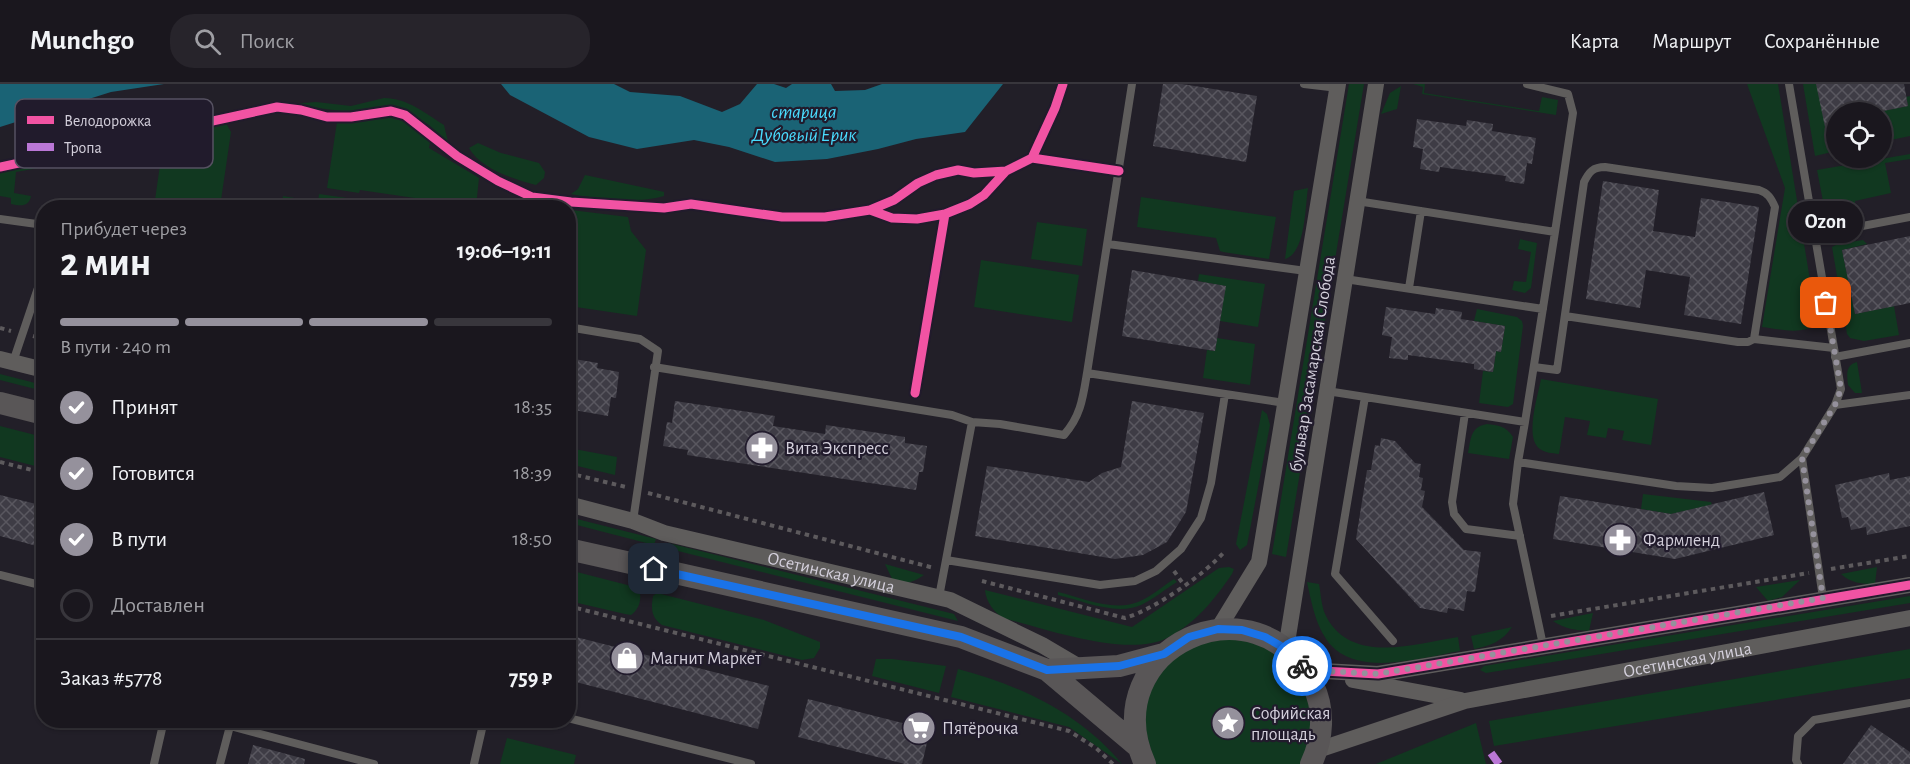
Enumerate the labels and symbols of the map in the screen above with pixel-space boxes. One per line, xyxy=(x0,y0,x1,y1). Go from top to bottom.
legend xyxy=(15,99,213,168)
water label: старица Дубовый Ерик xyxy=(750,102,857,145)
text: Велодорожка xyxy=(64,113,151,129)
text: Тропа xyxy=(64,140,102,156)
callout: Ozon xyxy=(1788,201,1864,243)
street label: бульвар Засамарская Слобода xyxy=(1286,255,1339,473)
pin xyxy=(1800,277,1851,328)
pharmacy icon: Вита Экспресс xyxy=(744,430,780,466)
place label: Вита Экспресс xyxy=(785,440,889,458)
pharmacy icon: Фармленд xyxy=(1602,522,1638,558)
place label: Фармленд xyxy=(1643,532,1720,550)
pin xyxy=(628,543,679,594)
street label: Осетинская улица xyxy=(765,549,896,597)
courier xyxy=(1272,636,1332,696)
shop icon: Магнит Маркет xyxy=(609,640,645,676)
street label: Осетинская улица xyxy=(1622,640,1753,681)
place label: Магнит Маркет xyxy=(650,650,762,668)
place icon: Софийская площадь xyxy=(1210,705,1246,741)
place label: Софийская площадь xyxy=(1251,705,1331,744)
supermarket icon: Пятёрочка xyxy=(901,710,937,746)
place label: Пятёрочка xyxy=(942,720,1019,738)

